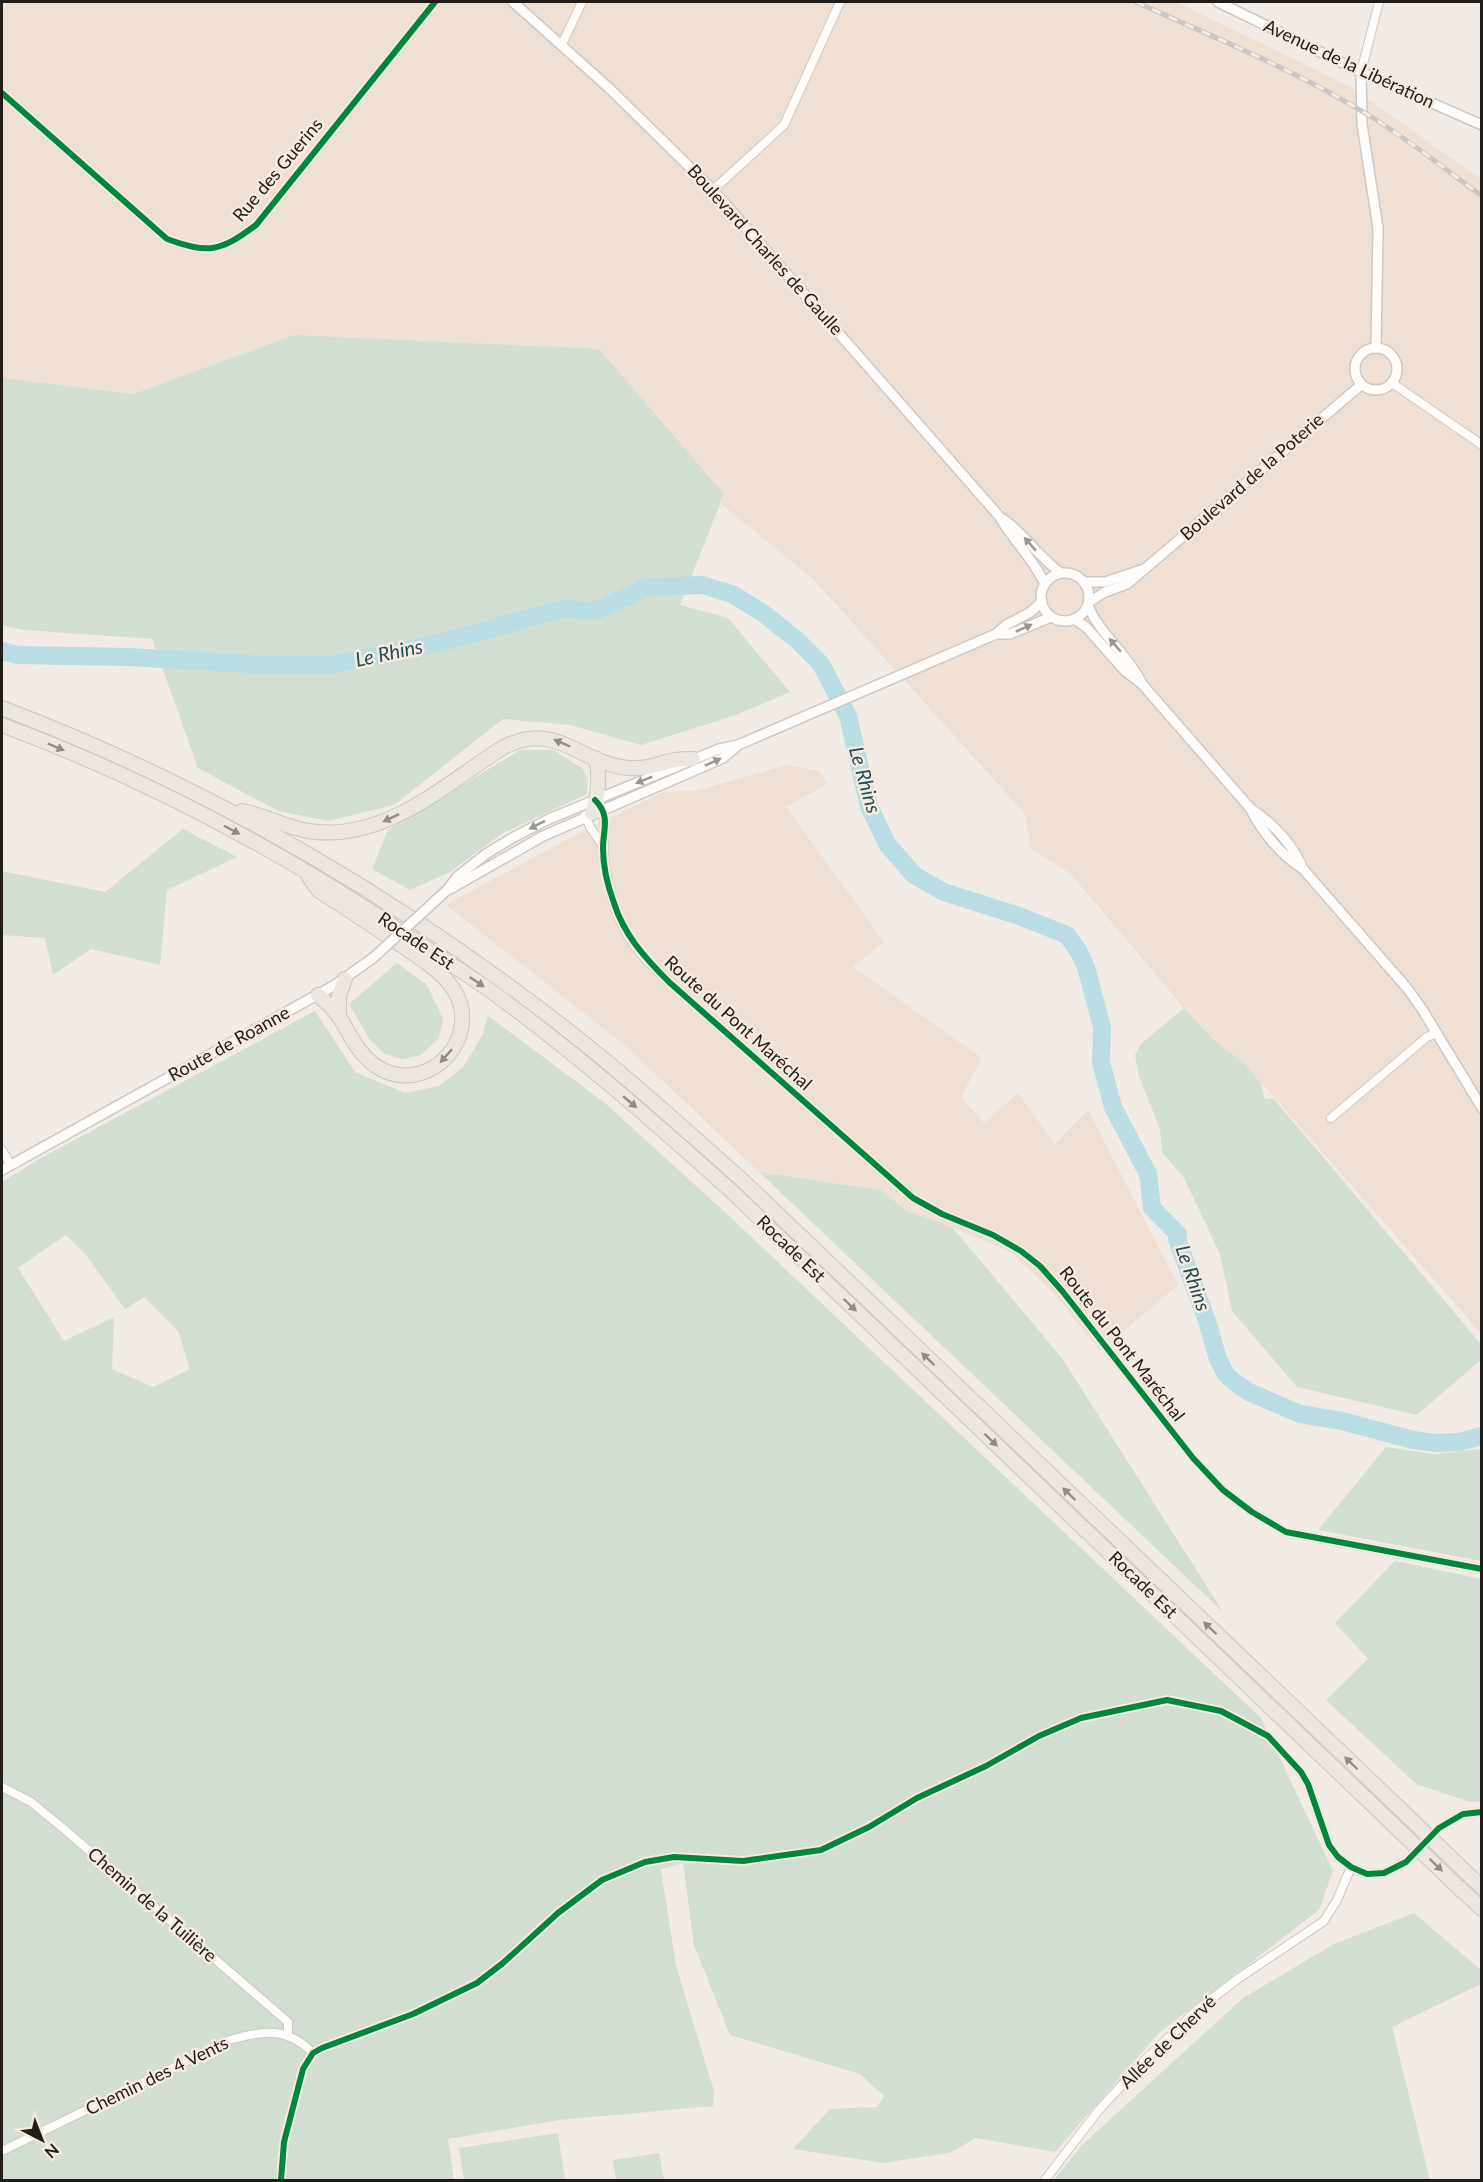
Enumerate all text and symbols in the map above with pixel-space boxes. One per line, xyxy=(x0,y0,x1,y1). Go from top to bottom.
street label: Avenue de la Libération xyxy=(1261,14,1438,112)
street label: Rue des Guerins xyxy=(228,113,327,226)
street label: Boulevard Charles de Gaulle xyxy=(683,159,848,339)
street label: Boulevard de la Poterie xyxy=(1175,408,1328,545)
one-way arrow xyxy=(1024,537,1037,552)
one-way arrow xyxy=(1016,623,1033,632)
water label: Le Rhins xyxy=(353,633,425,671)
one-way arrow xyxy=(1109,638,1122,653)
one-way arrow xyxy=(553,738,571,748)
one-way arrow xyxy=(47,742,65,752)
water label: Le Rhins xyxy=(845,744,887,816)
one-way arrow xyxy=(705,757,722,766)
one-way arrow xyxy=(635,775,653,785)
one-way arrow xyxy=(382,813,399,822)
one-way arrow xyxy=(528,821,545,830)
one-way arrow xyxy=(223,826,240,835)
street label: Rocade Est xyxy=(374,907,459,974)
street label: Route du Pont Maréchal xyxy=(660,950,817,1094)
one-way arrow xyxy=(468,976,485,987)
street label: Route de Roanne xyxy=(164,1001,293,1085)
one-way arrow xyxy=(439,1048,453,1063)
one-way arrow xyxy=(622,1095,638,1108)
street label: Rocade Est xyxy=(753,1210,831,1287)
water label: Le Rhins xyxy=(1171,1241,1216,1314)
street label: Route du Pont Maréchal xyxy=(1055,1262,1190,1425)
one-way arrow xyxy=(843,1298,857,1312)
one-way arrow xyxy=(921,1352,936,1366)
one-way arrow xyxy=(984,1433,999,1447)
one-way arrow xyxy=(1063,1487,1077,1501)
street label: Rocade Est xyxy=(1105,1546,1183,1623)
one-way arrow xyxy=(1204,1622,1218,1636)
one-way arrow xyxy=(1344,1756,1359,1770)
street label: Chemin de la Tuilière xyxy=(84,1842,222,1966)
one-way arrow xyxy=(1428,1858,1443,1872)
street label: Allée de Chervé xyxy=(1115,1990,1220,2093)
street label: Chemin des 4 Vents xyxy=(82,2031,232,2119)
north arrow xyxy=(12,2110,72,2170)
text: N xyxy=(41,2140,63,2163)

